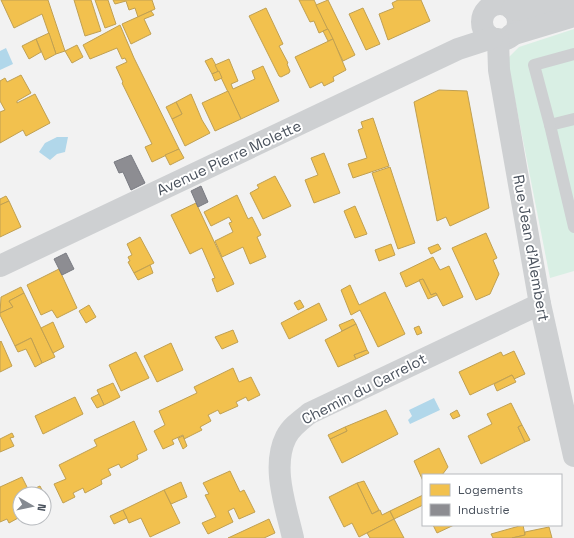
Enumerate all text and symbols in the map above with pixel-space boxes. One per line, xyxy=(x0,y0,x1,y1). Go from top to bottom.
street label: Avenue Pierre Molette xyxy=(153,116,304,199)
street label: Rue Jean d'Alembert xyxy=(509,173,554,323)
street label: Chemin du Carrelot xyxy=(298,349,430,428)
legend xyxy=(422,474,562,526)
text: Logements xyxy=(458,482,523,498)
north arrow xyxy=(12,486,52,526)
text: Industrie xyxy=(458,502,510,518)
text: N xyxy=(34,503,49,512)

